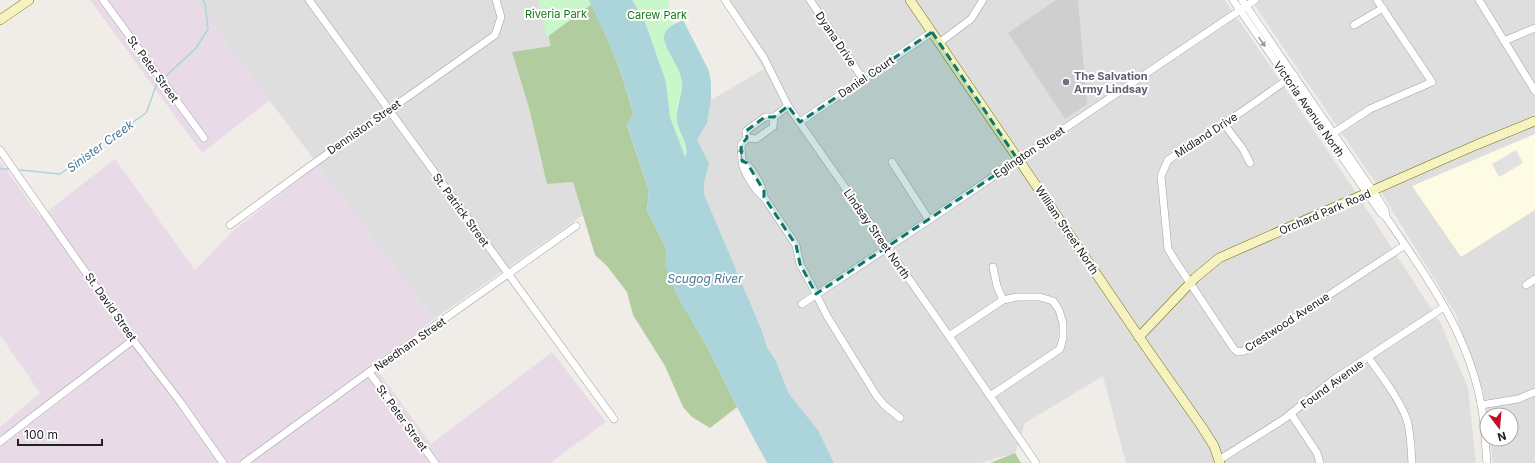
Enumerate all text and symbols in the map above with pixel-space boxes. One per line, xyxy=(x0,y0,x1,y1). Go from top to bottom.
park label: Riveria Park xyxy=(525,7,587,21)
park label: Carew Park xyxy=(627,8,687,22)
street label: Dyana Drive xyxy=(812,9,860,69)
street label: St. Peter Street xyxy=(124,33,182,105)
one-way arrow xyxy=(1258,36,1266,47)
street label: Daniel Court xyxy=(835,53,897,101)
street label: Victoria Avenue North xyxy=(1271,58,1347,160)
place label: The Salvation Army Lindsay xyxy=(1074,69,1148,96)
marker: The Salvation Army Lindsay xyxy=(1061,77,1071,87)
street label: Denniston Street xyxy=(325,96,404,158)
street label: Midland Drive xyxy=(1172,110,1240,160)
water label: Sinister Creek xyxy=(64,116,137,175)
street label: Eglington Street xyxy=(991,123,1068,181)
one-way arrow xyxy=(738,147,745,159)
street label: St. Patrick Street xyxy=(430,171,493,250)
street label: William Street North xyxy=(1032,183,1102,277)
street label: Lindsay Street North xyxy=(841,186,913,282)
street label: Orchard Park Road xyxy=(1277,186,1373,238)
street label: St. David Street xyxy=(82,270,140,344)
water label: Scugog River xyxy=(667,271,743,286)
street label: Crestwood Avenue xyxy=(1242,289,1332,355)
street label: Needham Street xyxy=(371,314,449,374)
street label: Found Avenue xyxy=(1298,357,1366,411)
street label: St. Peter Street xyxy=(373,382,431,454)
north arrow xyxy=(1479,407,1519,447)
scale bar xyxy=(18,421,102,447)
text: 100 m xyxy=(24,427,58,442)
text: N xyxy=(1496,429,1508,444)

